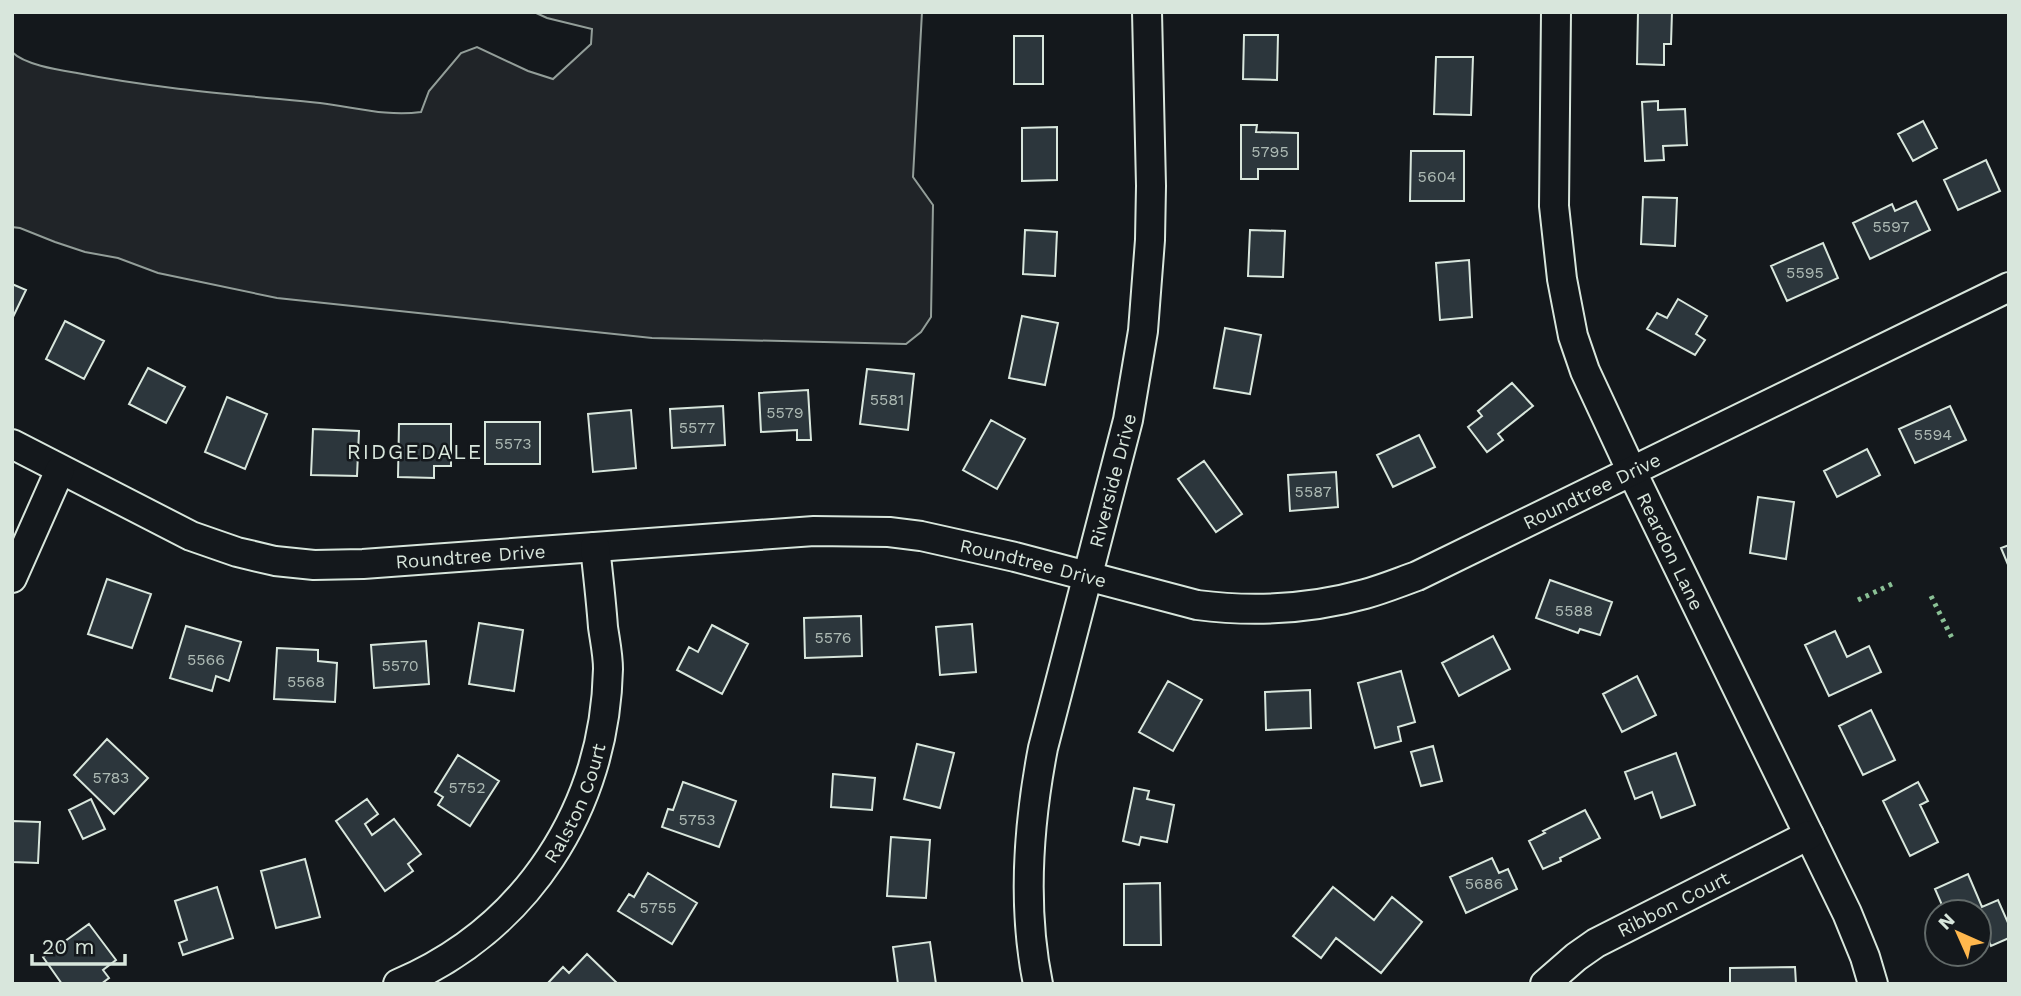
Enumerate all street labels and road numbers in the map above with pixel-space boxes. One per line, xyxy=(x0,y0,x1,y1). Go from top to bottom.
street label: Riverside Drive xyxy=(1084,412,1140,550)
street label: Roundtree Drive xyxy=(1519,447,1664,534)
street label: Reardon Lane xyxy=(1632,489,1709,614)
street label: Roundtree Drive xyxy=(958,534,1109,592)
street label: Roundtree Drive xyxy=(395,539,546,573)
street label: Ralston Court xyxy=(539,741,610,867)
street label: Ribbon Court xyxy=(1613,866,1733,942)

